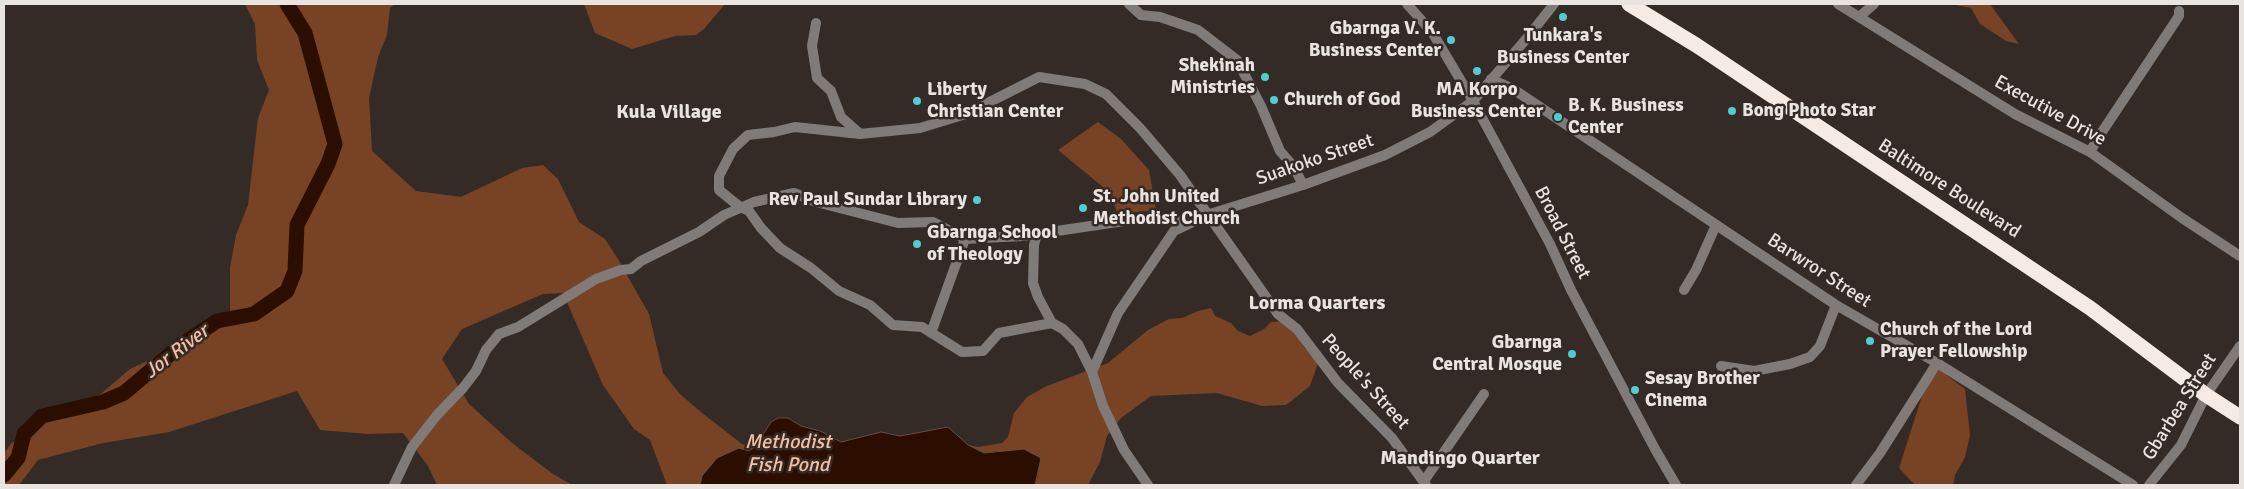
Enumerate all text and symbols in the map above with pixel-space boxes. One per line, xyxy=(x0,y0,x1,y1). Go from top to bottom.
marker: Tunkara's Business Center xyxy=(1557,11,1569,23)
place label: Gbarnga V. K. Business Center xyxy=(1309,18,1441,62)
place label: Tunkara's Business Center xyxy=(1497,25,1629,69)
marker: Gbarnga V. K. Business Center xyxy=(1445,34,1457,46)
place label: Shekinah Ministries xyxy=(1170,55,1255,99)
marker: MA Korpo Business Center xyxy=(1471,65,1483,77)
marker: Shekinah Ministries xyxy=(1259,71,1271,83)
street label: Executive Drive xyxy=(1990,71,2110,151)
place label: Liberty Christian Center xyxy=(927,79,1063,123)
place label: MA Korpo Business Center xyxy=(1411,79,1543,123)
place label: Church of God xyxy=(1284,89,1401,111)
marker: Church of God xyxy=(1268,94,1280,106)
marker: Liberty Christian Center xyxy=(911,95,923,107)
place label: B. K. Business Center xyxy=(1568,95,1684,139)
place label: Bong Photo Star xyxy=(1742,100,1876,122)
district label: Kula Village xyxy=(616,101,722,125)
marker: Bong Photo Star xyxy=(1726,105,1738,117)
marker: B. K. Business Center xyxy=(1552,111,1564,123)
street label: Suakoko Street xyxy=(1253,129,1377,191)
street label: Baltimore Boulevard xyxy=(1873,134,2025,244)
street label: Broad Street xyxy=(1529,183,1595,283)
place label: St. John United Methodist Church xyxy=(1093,186,1240,230)
place label: Rev Paul Sundar Library xyxy=(769,189,967,211)
marker: Rev Paul Sundar Library xyxy=(971,194,983,206)
marker: St. John United Methodist Church xyxy=(1077,202,1089,214)
place label: Gbarnga School of Theology xyxy=(927,222,1057,266)
street label: Barwror Street xyxy=(1763,229,1875,313)
marker: Gbarnga School of Theology xyxy=(911,238,923,250)
district label: Lorma Quarters xyxy=(1249,292,1385,316)
place label: Church of the Lord Prayer Fellowship xyxy=(1880,319,2032,363)
water label: Jor River xyxy=(140,320,214,384)
street label: People's Street xyxy=(1316,330,1414,434)
place label: Gbarnga Central Mosque xyxy=(1432,332,1562,376)
marker: Church of the Lord Prayer Fellowship xyxy=(1864,335,1876,347)
marker: Gbarnga Central Mosque xyxy=(1566,348,1578,360)
street label: Gbarbea Street xyxy=(2138,349,2222,465)
place label: Sesay Brother Cinema xyxy=(1645,368,1760,412)
marker: Sesay Brother Cinema xyxy=(1629,384,1641,396)
water label: Methodist Fish Pond xyxy=(745,431,831,478)
district label: Mandingo Quarter xyxy=(1380,447,1540,471)

